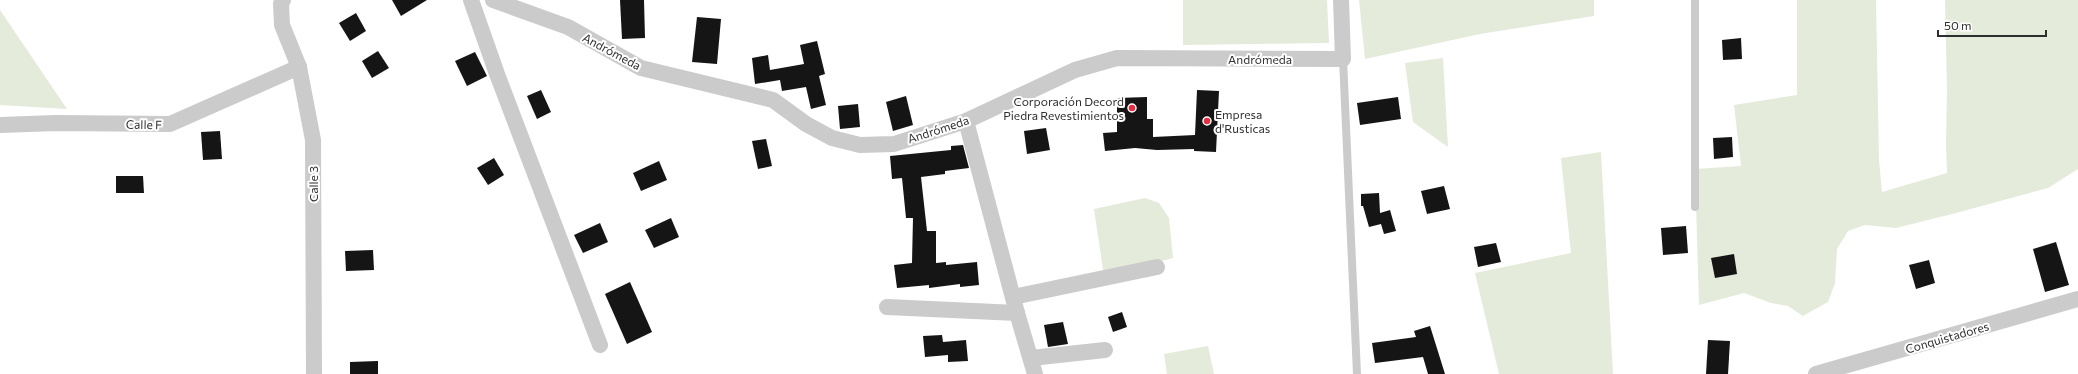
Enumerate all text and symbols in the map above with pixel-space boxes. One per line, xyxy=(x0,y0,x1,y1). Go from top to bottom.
scale bar xyxy=(1938,12,2046,38)
text: 50 m xyxy=(1944,18,1972,32)
street label: Andrómeda xyxy=(581,30,643,72)
street label: Andrómeda xyxy=(1228,52,1292,66)
place label: Corporación Decord Piedra Revestimientos xyxy=(1003,94,1124,122)
marker: Corporación Decord Piedra Revestimientos xyxy=(1127,103,1137,113)
place label: Empresa d'Rusticas xyxy=(1215,107,1270,135)
street label: Andrómeda xyxy=(905,112,971,146)
marker: Empresa d'Rusticas xyxy=(1202,116,1212,126)
street label: Calle F xyxy=(126,117,162,131)
street label: Calle 3 xyxy=(306,166,320,202)
street label: Conquistadores xyxy=(1904,318,1990,356)

